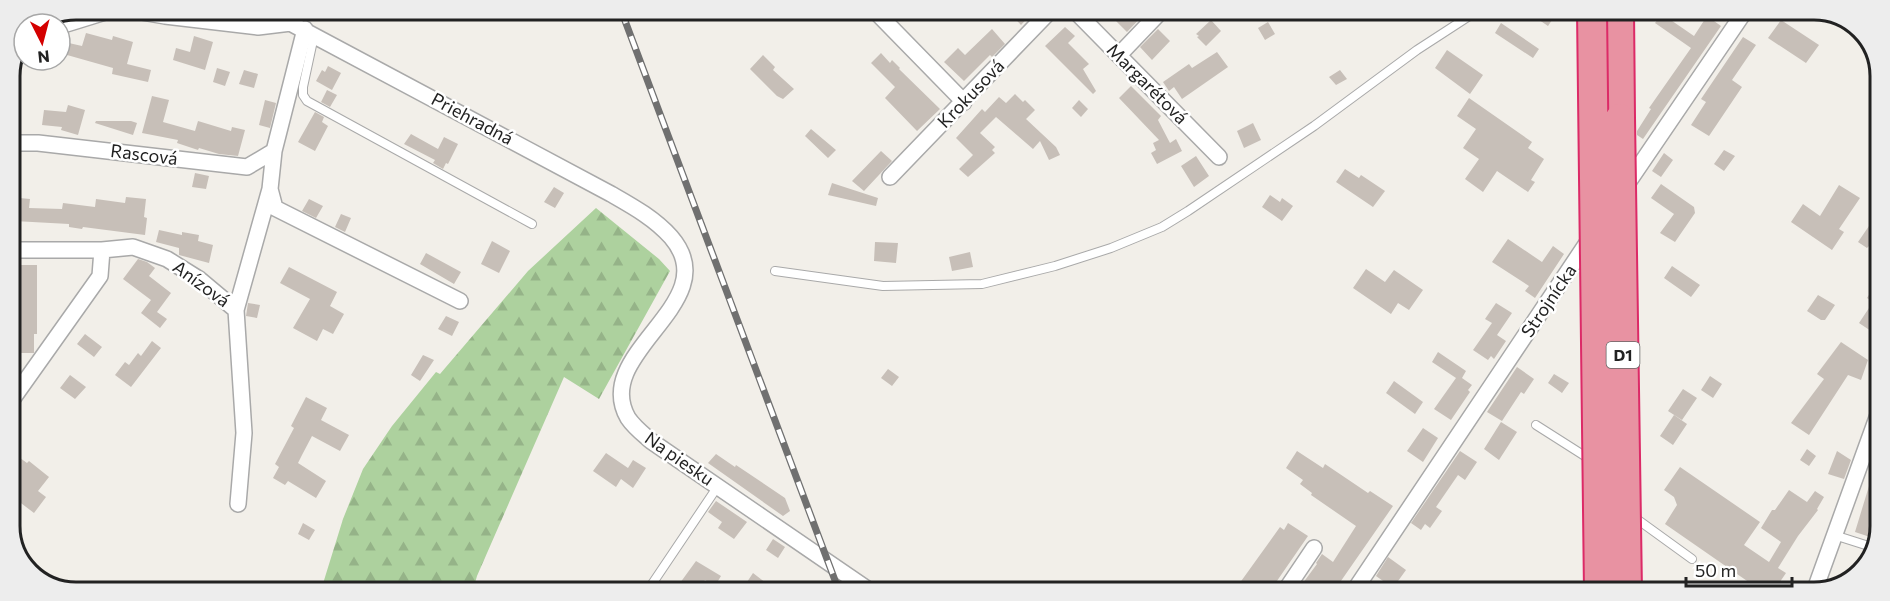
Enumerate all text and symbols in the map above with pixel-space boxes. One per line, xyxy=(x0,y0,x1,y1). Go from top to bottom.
north arrow xyxy=(12,12,72,72)
street label: Margarétová xyxy=(1103,38,1193,128)
text: N xyxy=(37,47,51,67)
street label: Krokusová xyxy=(932,55,1008,132)
street label: Priehradná xyxy=(428,87,517,149)
street label: Rascová xyxy=(109,139,179,169)
street label: Anízová xyxy=(169,255,234,311)
street label: Strojnícka xyxy=(1516,260,1580,341)
road number: D1 xyxy=(1606,342,1640,368)
street label: Na piesku xyxy=(641,426,718,490)
scale bar xyxy=(1686,550,1792,588)
text: 50 m xyxy=(1695,559,1736,581)

